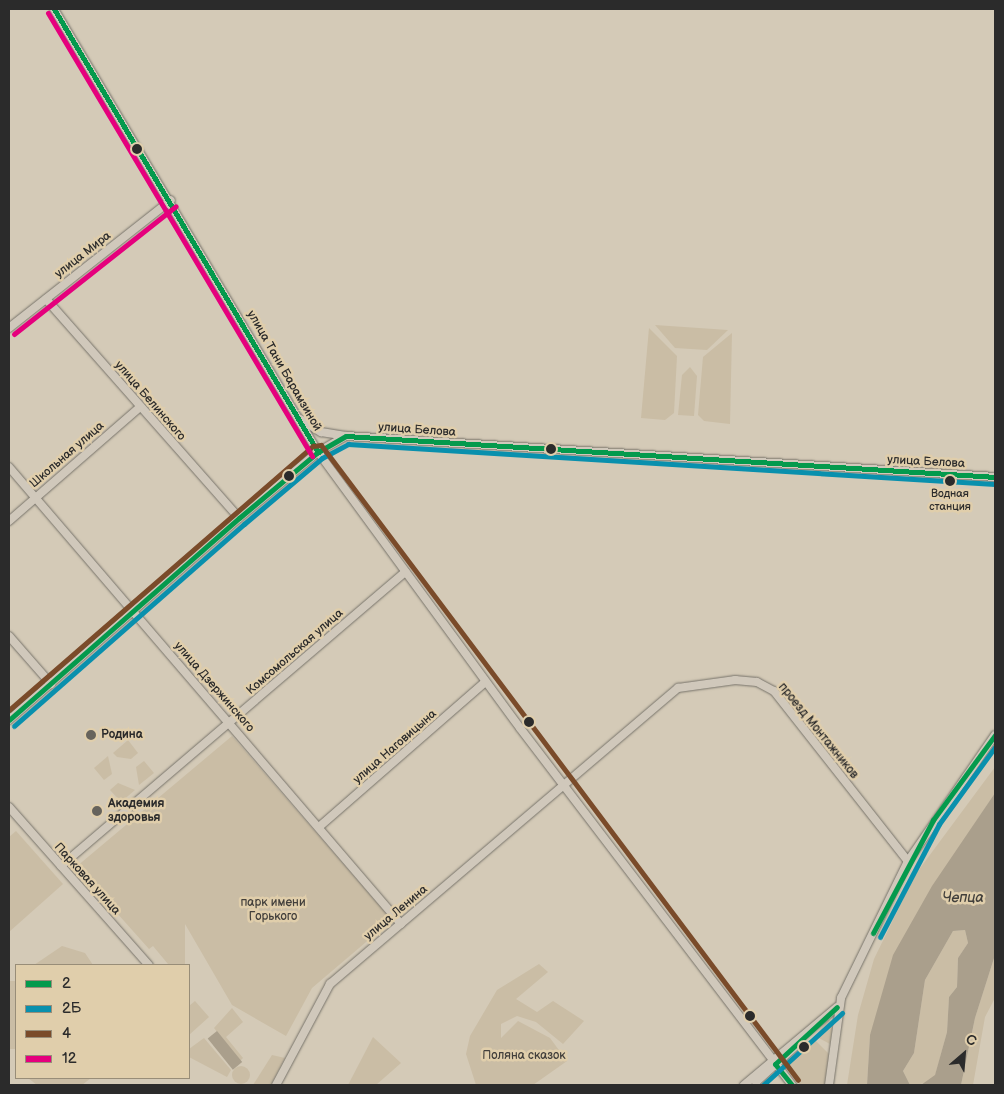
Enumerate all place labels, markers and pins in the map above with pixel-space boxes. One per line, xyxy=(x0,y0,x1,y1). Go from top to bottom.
unlabelled marker xyxy=(132,144,142,154)
unlabelled marker xyxy=(546,444,556,454)
unlabelled marker xyxy=(284,471,294,481)
marker: Водная станция xyxy=(945,476,955,486)
place label: Водная станция xyxy=(929,488,971,514)
unlabelled marker xyxy=(524,717,534,727)
place label: Родина xyxy=(101,728,143,742)
marker: Родина xyxy=(85,729,97,741)
place label: Академия здоровья xyxy=(108,797,164,825)
marker: Академия здоровья xyxy=(90,804,104,818)
unlabelled marker xyxy=(745,1011,755,1021)
unlabelled marker xyxy=(799,1042,809,1052)

